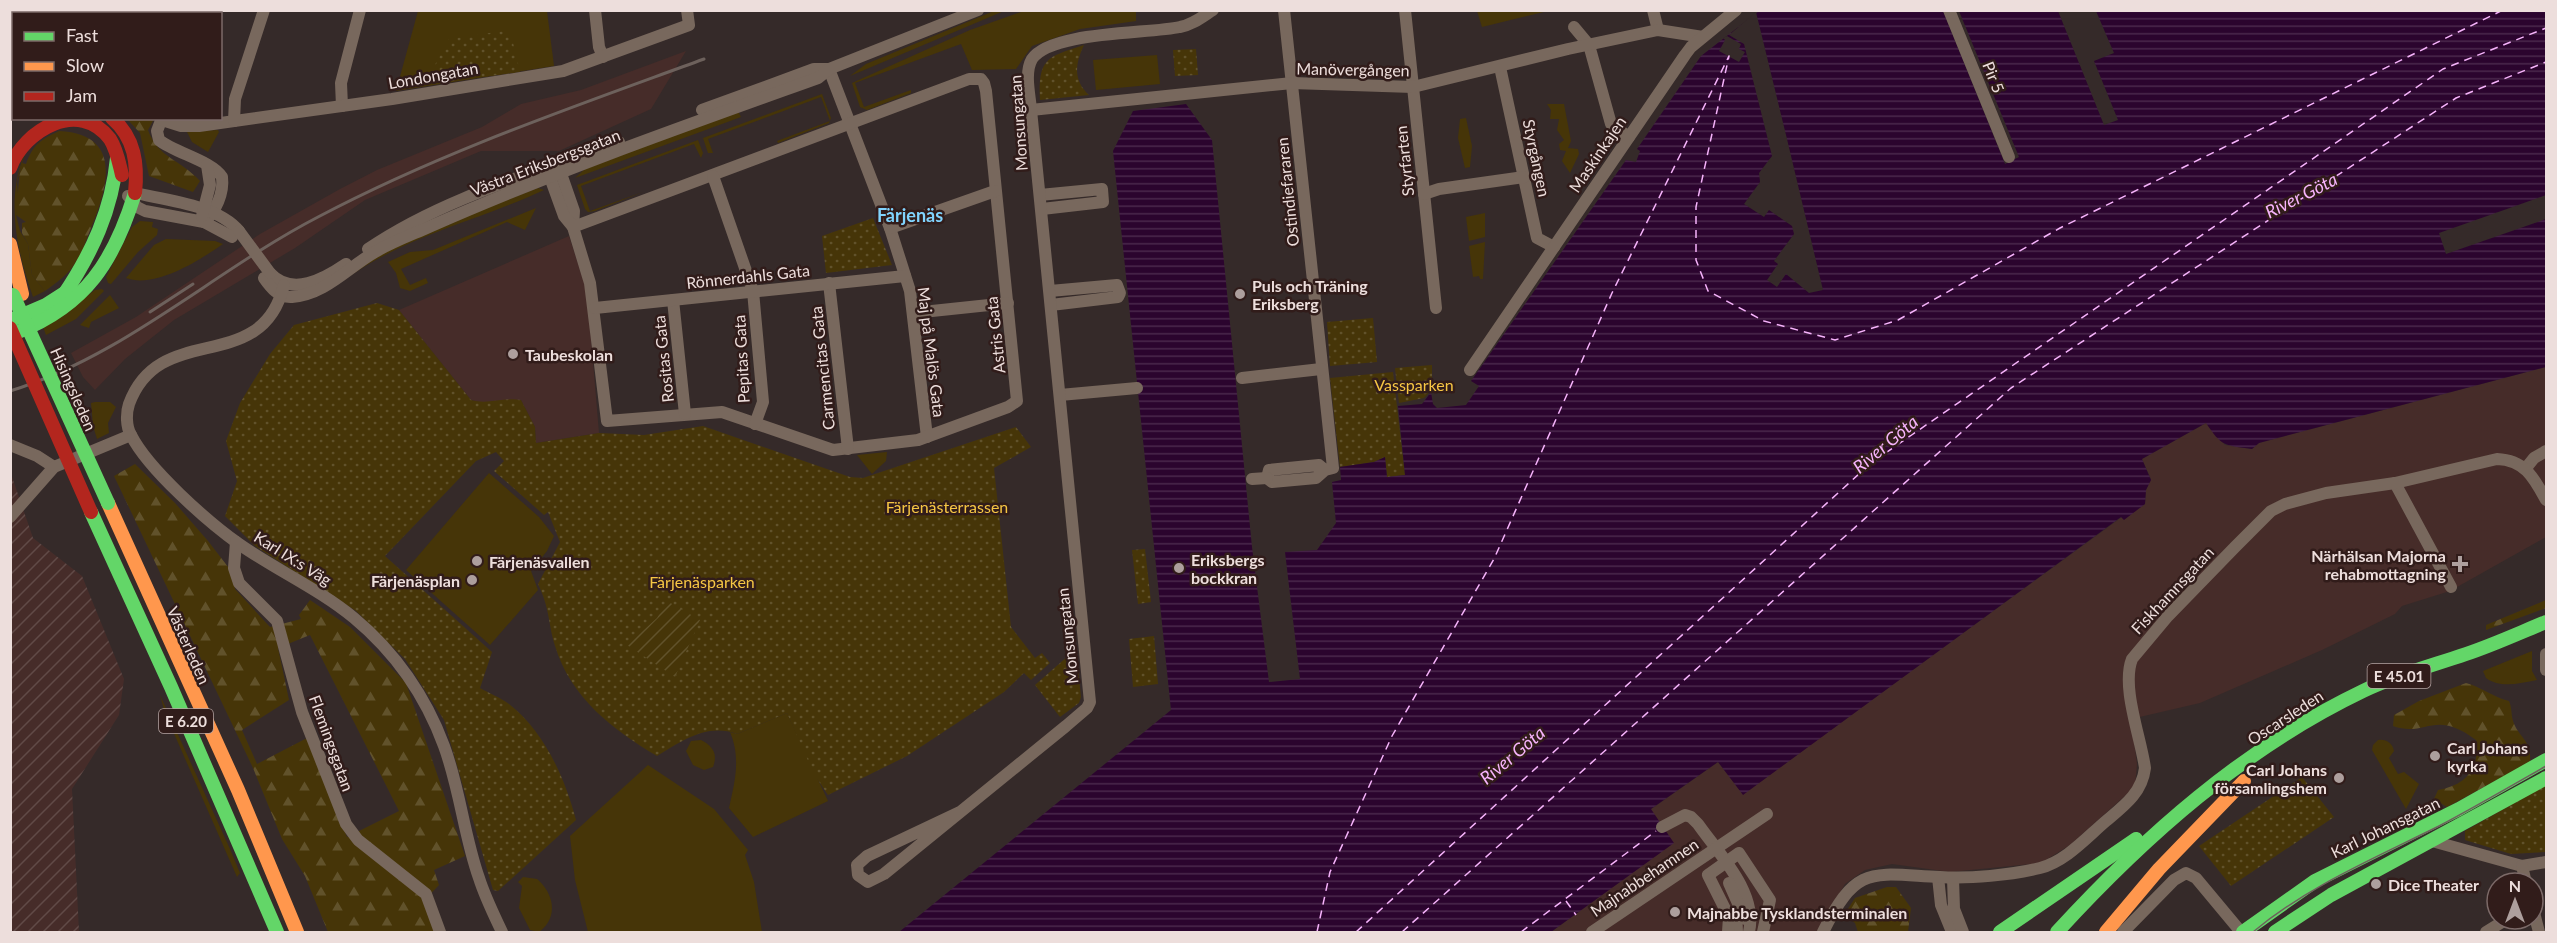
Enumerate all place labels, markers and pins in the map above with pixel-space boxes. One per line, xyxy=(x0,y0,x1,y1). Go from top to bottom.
place label: Puls och Träning Eriksberg xyxy=(1252,276,1368,313)
marker: Puls och Träning Eriksberg xyxy=(1233,287,1247,301)
place label: Taubeskolan xyxy=(525,345,613,364)
marker: Taubeskolan xyxy=(506,347,520,361)
place label: Närhälsan Majorna rehabmottagning xyxy=(2311,546,2447,583)
place label: Eriksbergs bockkran xyxy=(1191,550,1265,587)
place label: Färjenäsvallen xyxy=(489,552,590,571)
marker: Färjenäsvallen xyxy=(470,554,484,568)
marker: Närhälsan Majorna rehabmottagning xyxy=(2451,555,2469,573)
marker: Eriksbergs bockkran xyxy=(1172,561,1186,575)
place label: Färjenäsplan xyxy=(371,571,460,590)
marker: Färjenäsplan xyxy=(465,573,479,587)
place label: Carl Johans kyrka xyxy=(2447,738,2528,775)
marker: Carl Johans kyrka xyxy=(2428,749,2442,763)
place label: Carl Johans församlingshem xyxy=(2214,760,2327,797)
marker: Carl Johans församlingshem xyxy=(2332,771,2346,785)
place label: Dice Theater xyxy=(2388,875,2479,894)
marker: Dice Theater xyxy=(2369,877,2383,891)
place label: Majnabbe Tysklandsterminalen xyxy=(1687,903,1907,922)
marker: Majnabbe Tysklandsterminalen xyxy=(1668,905,1682,919)

